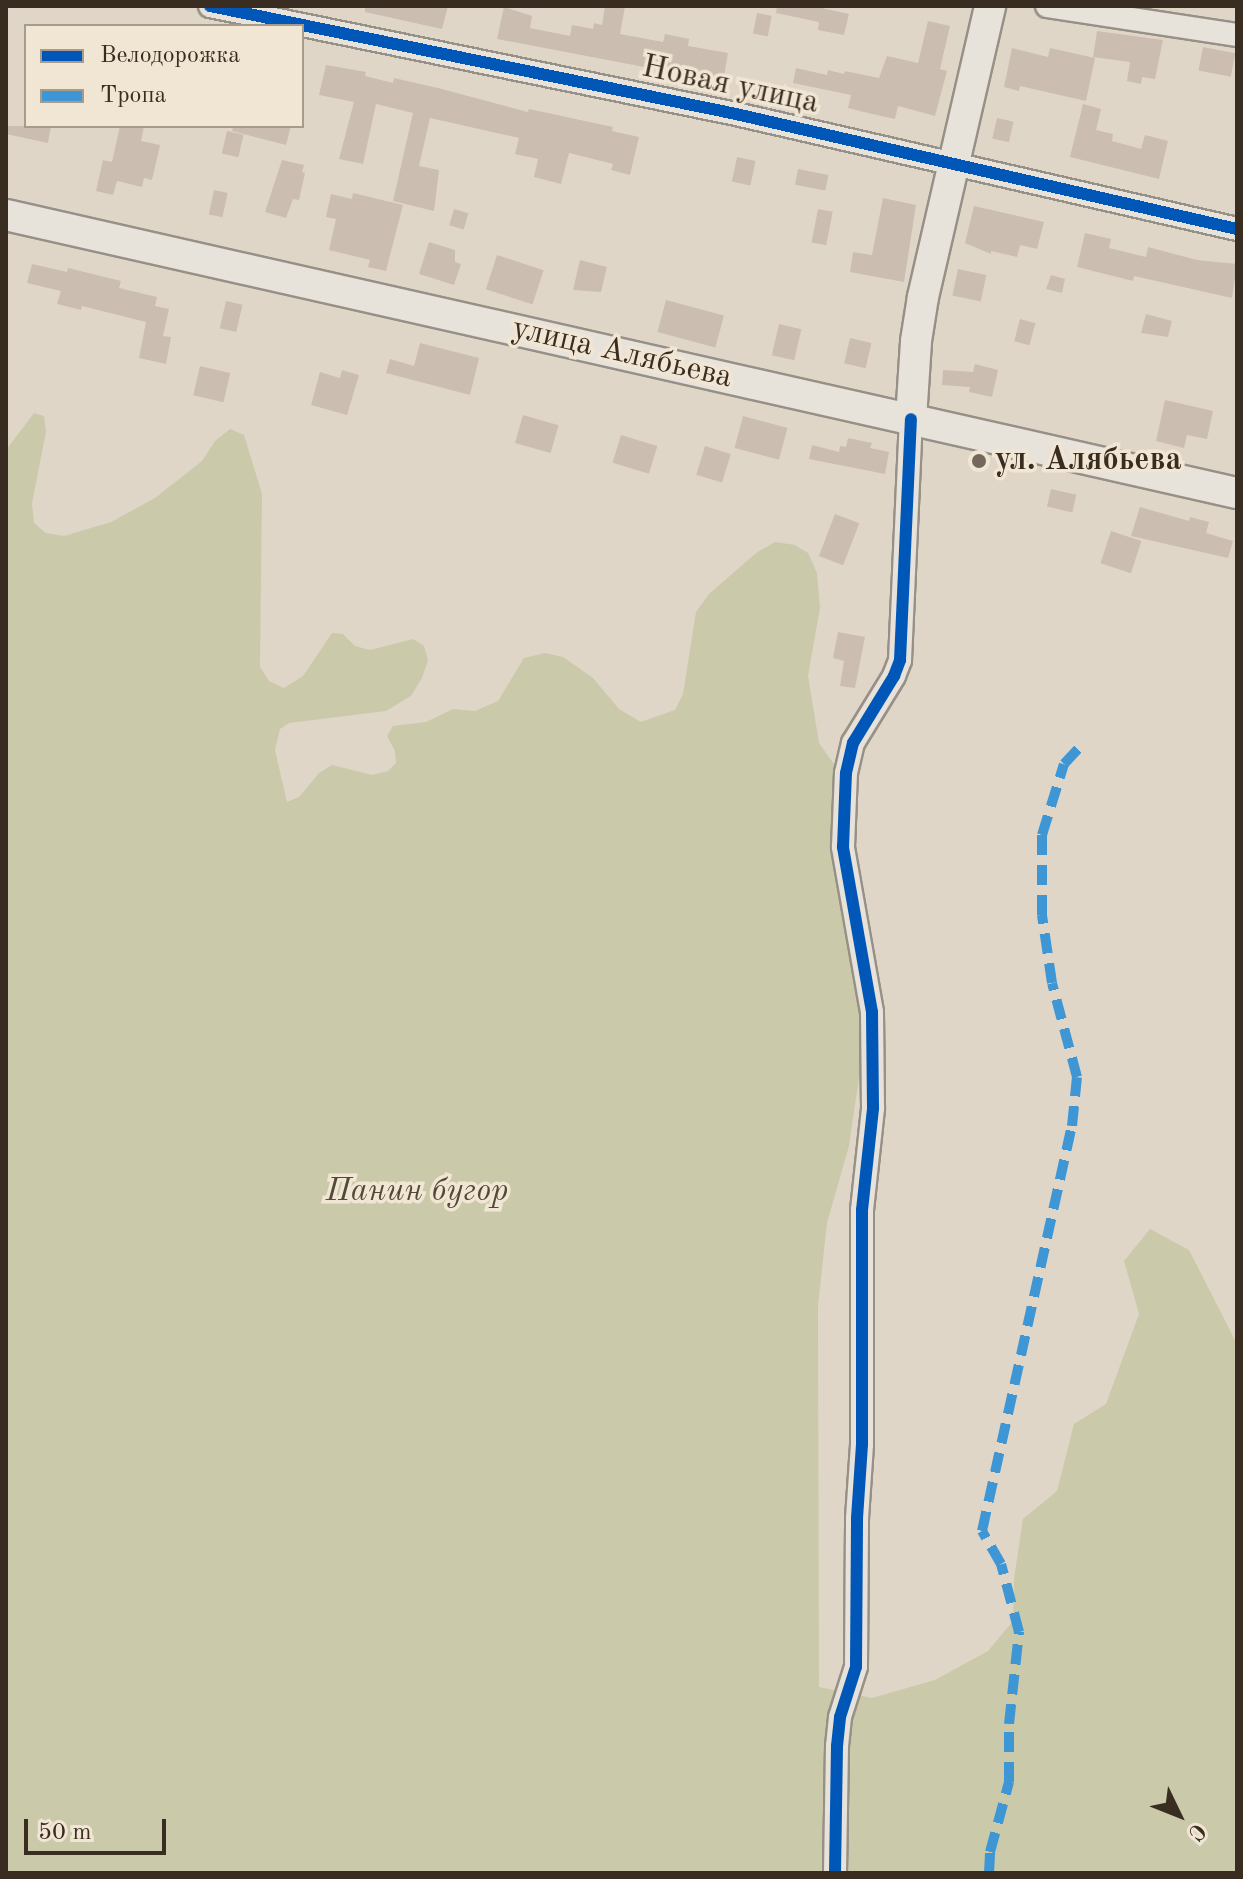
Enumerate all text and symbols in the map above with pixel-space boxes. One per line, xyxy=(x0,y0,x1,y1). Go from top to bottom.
legend xyxy=(24,24,304,128)
text: Велодорожка xyxy=(100,44,240,68)
street label: Новая улица xyxy=(638,49,822,123)
text: Тропа xyxy=(100,84,166,108)
street label: улица Алябьева xyxy=(508,310,736,398)
place label: ул. Алябьева xyxy=(995,442,1182,480)
marker: ул. Алябьева xyxy=(970,452,988,470)
park label: Панин бугор xyxy=(326,1173,508,1211)
north arrow xyxy=(1139,1775,1219,1855)
scale bar xyxy=(28,1803,170,1853)
text: С xyxy=(1184,1819,1210,1844)
text: 50 m xyxy=(38,1821,92,1845)

